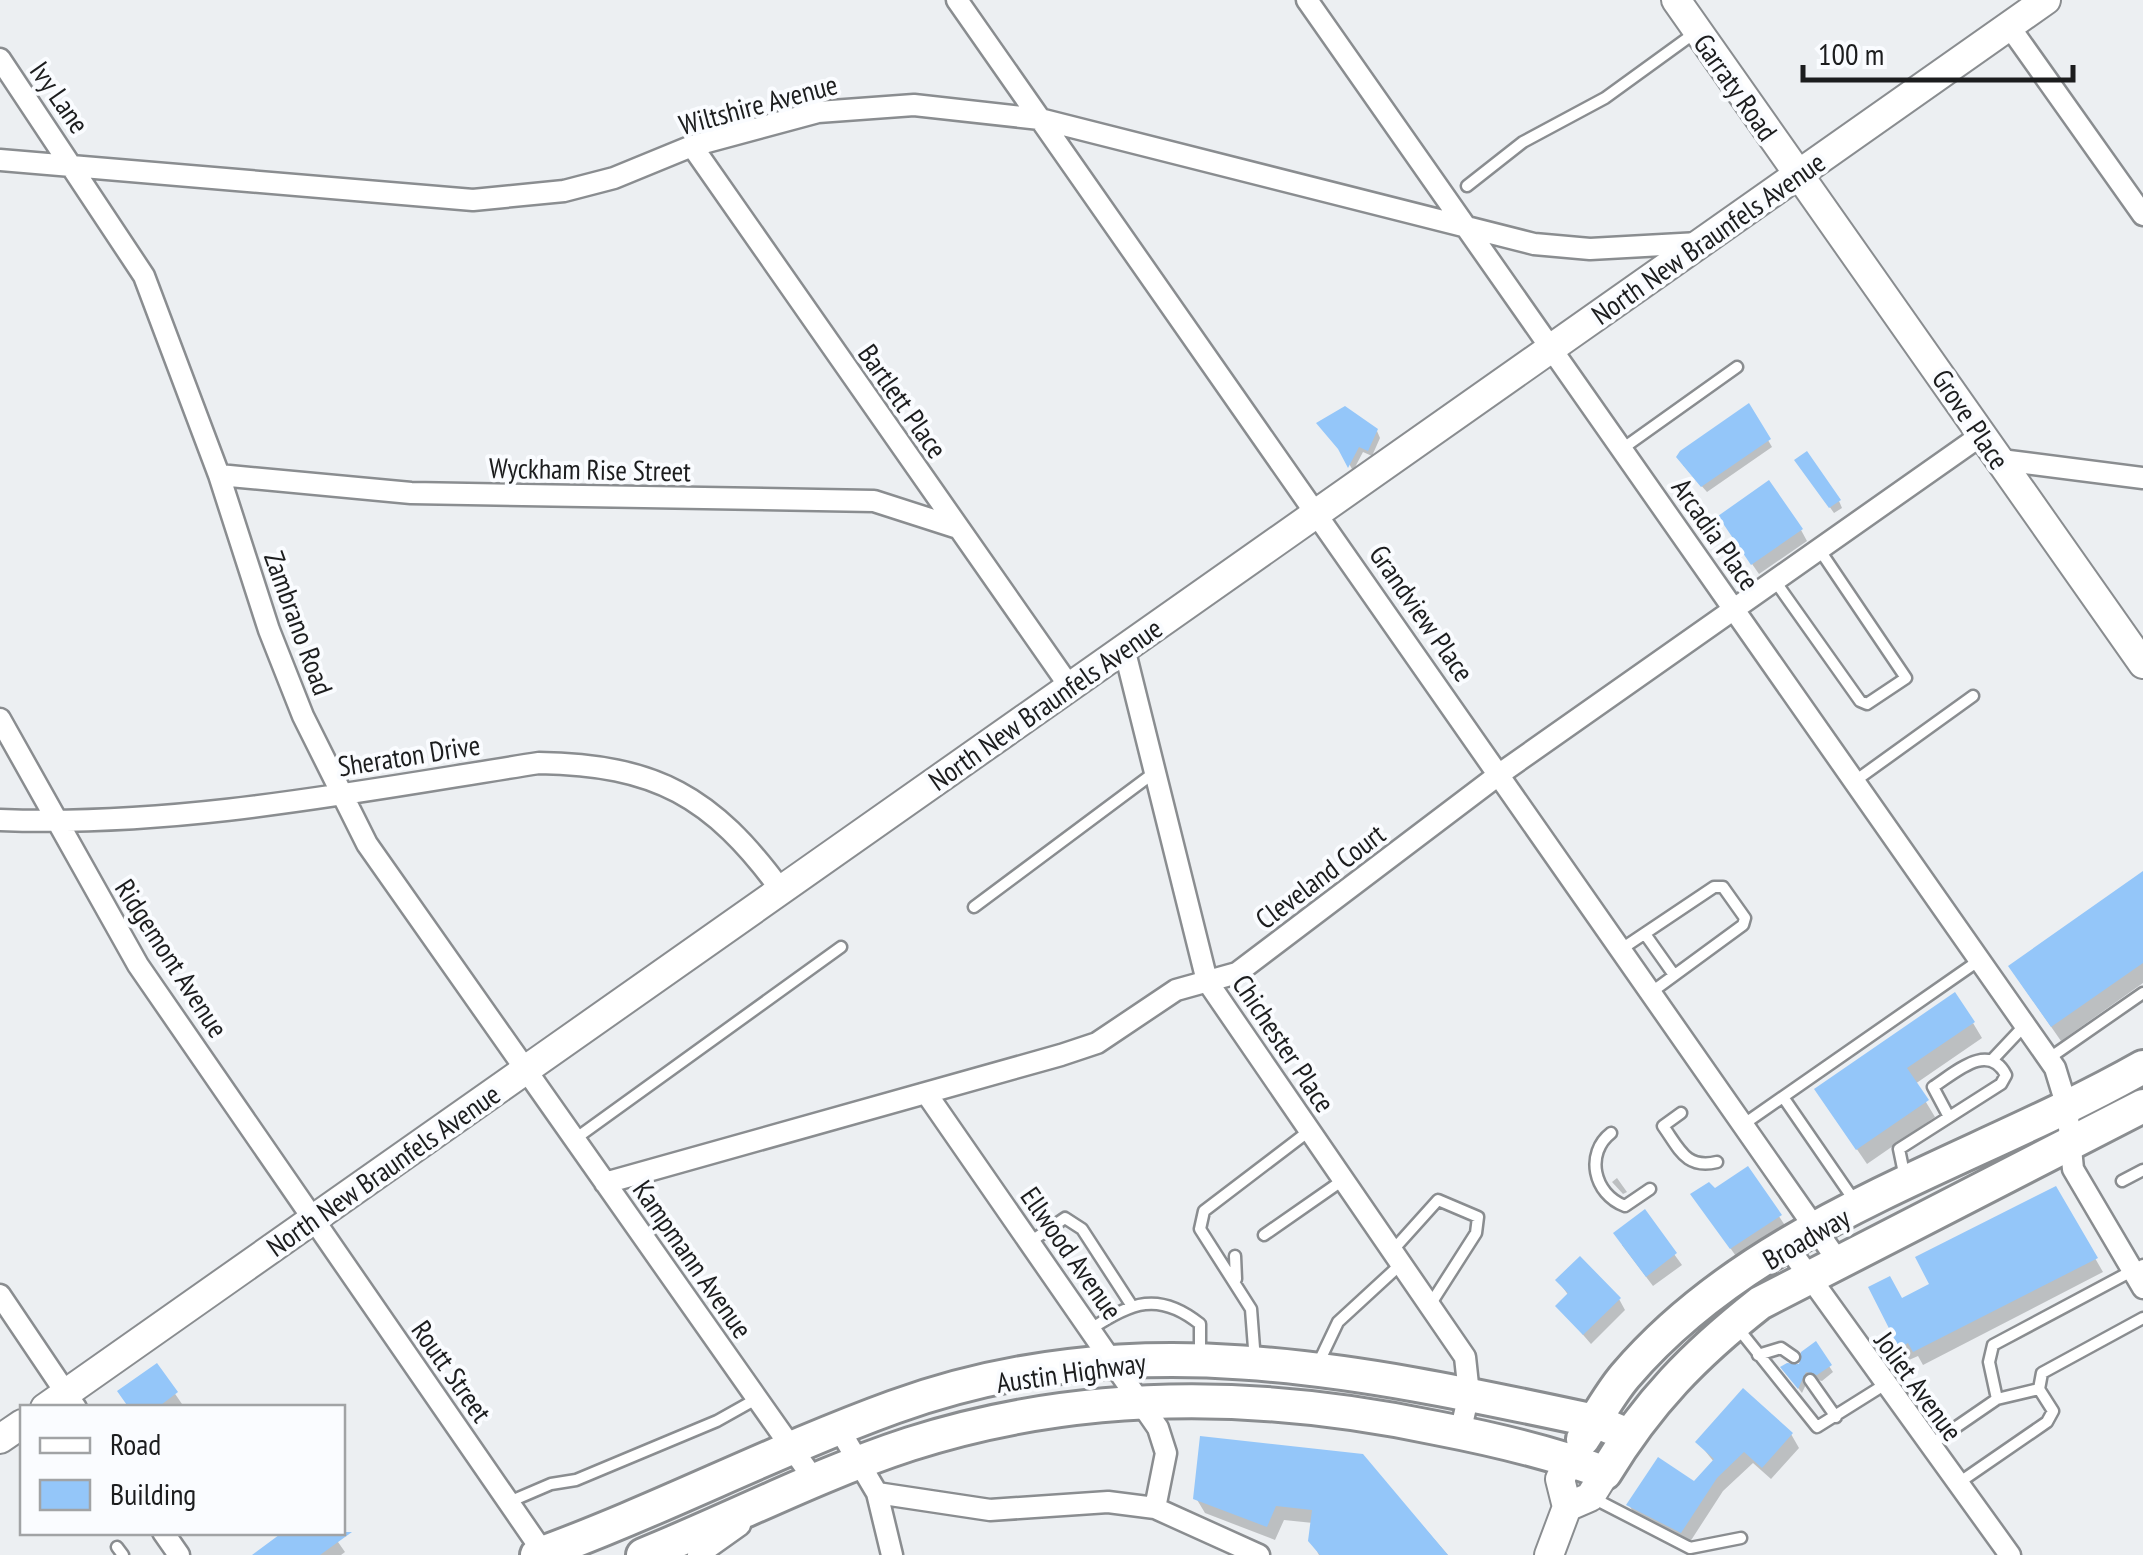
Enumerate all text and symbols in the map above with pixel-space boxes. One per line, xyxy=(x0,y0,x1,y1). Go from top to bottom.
scale bar xyxy=(1803,20,2073,82)
street label: Garraty Road xyxy=(1686,26,1786,148)
text: 100 m xyxy=(1818,34,1884,73)
street label: Ivy Lane xyxy=(22,54,98,140)
street label: Wiltshire Avenue xyxy=(675,65,841,143)
street label: North New Braunfels Avenue xyxy=(1584,143,1832,333)
street label: Bartlett Place xyxy=(850,337,956,465)
street label: Grove Place xyxy=(1924,362,2018,476)
street label: Wyckham Rise Street xyxy=(489,449,692,489)
street label: Arcadia Place xyxy=(1664,471,1768,597)
street label: Grandview Place xyxy=(1361,537,1483,689)
street label: Zambrano Road xyxy=(256,546,342,700)
street label: North New Braunfels Avenue xyxy=(921,609,1169,799)
street label: Sheraton Drive xyxy=(335,726,483,784)
street label: Cleveland Court xyxy=(1248,815,1393,937)
street label: Ridgemont Avenue xyxy=(107,872,237,1044)
street label: Chichester Place xyxy=(1224,967,1344,1119)
street label: North New Braunfels Avenue xyxy=(259,1075,507,1265)
street label: Kampmann Avenue xyxy=(625,1173,761,1345)
street label: Ellwood Avenue xyxy=(1013,1179,1131,1327)
street label: Broadway xyxy=(1756,1198,1857,1278)
street label: Routt Street xyxy=(404,1313,501,1429)
street label: Joliet Avenue xyxy=(1866,1323,1971,1448)
street label: Austin Highway xyxy=(994,1343,1149,1401)
legend xyxy=(20,1405,345,1535)
text: Road xyxy=(110,1424,161,1463)
text: Building xyxy=(110,1474,196,1513)

